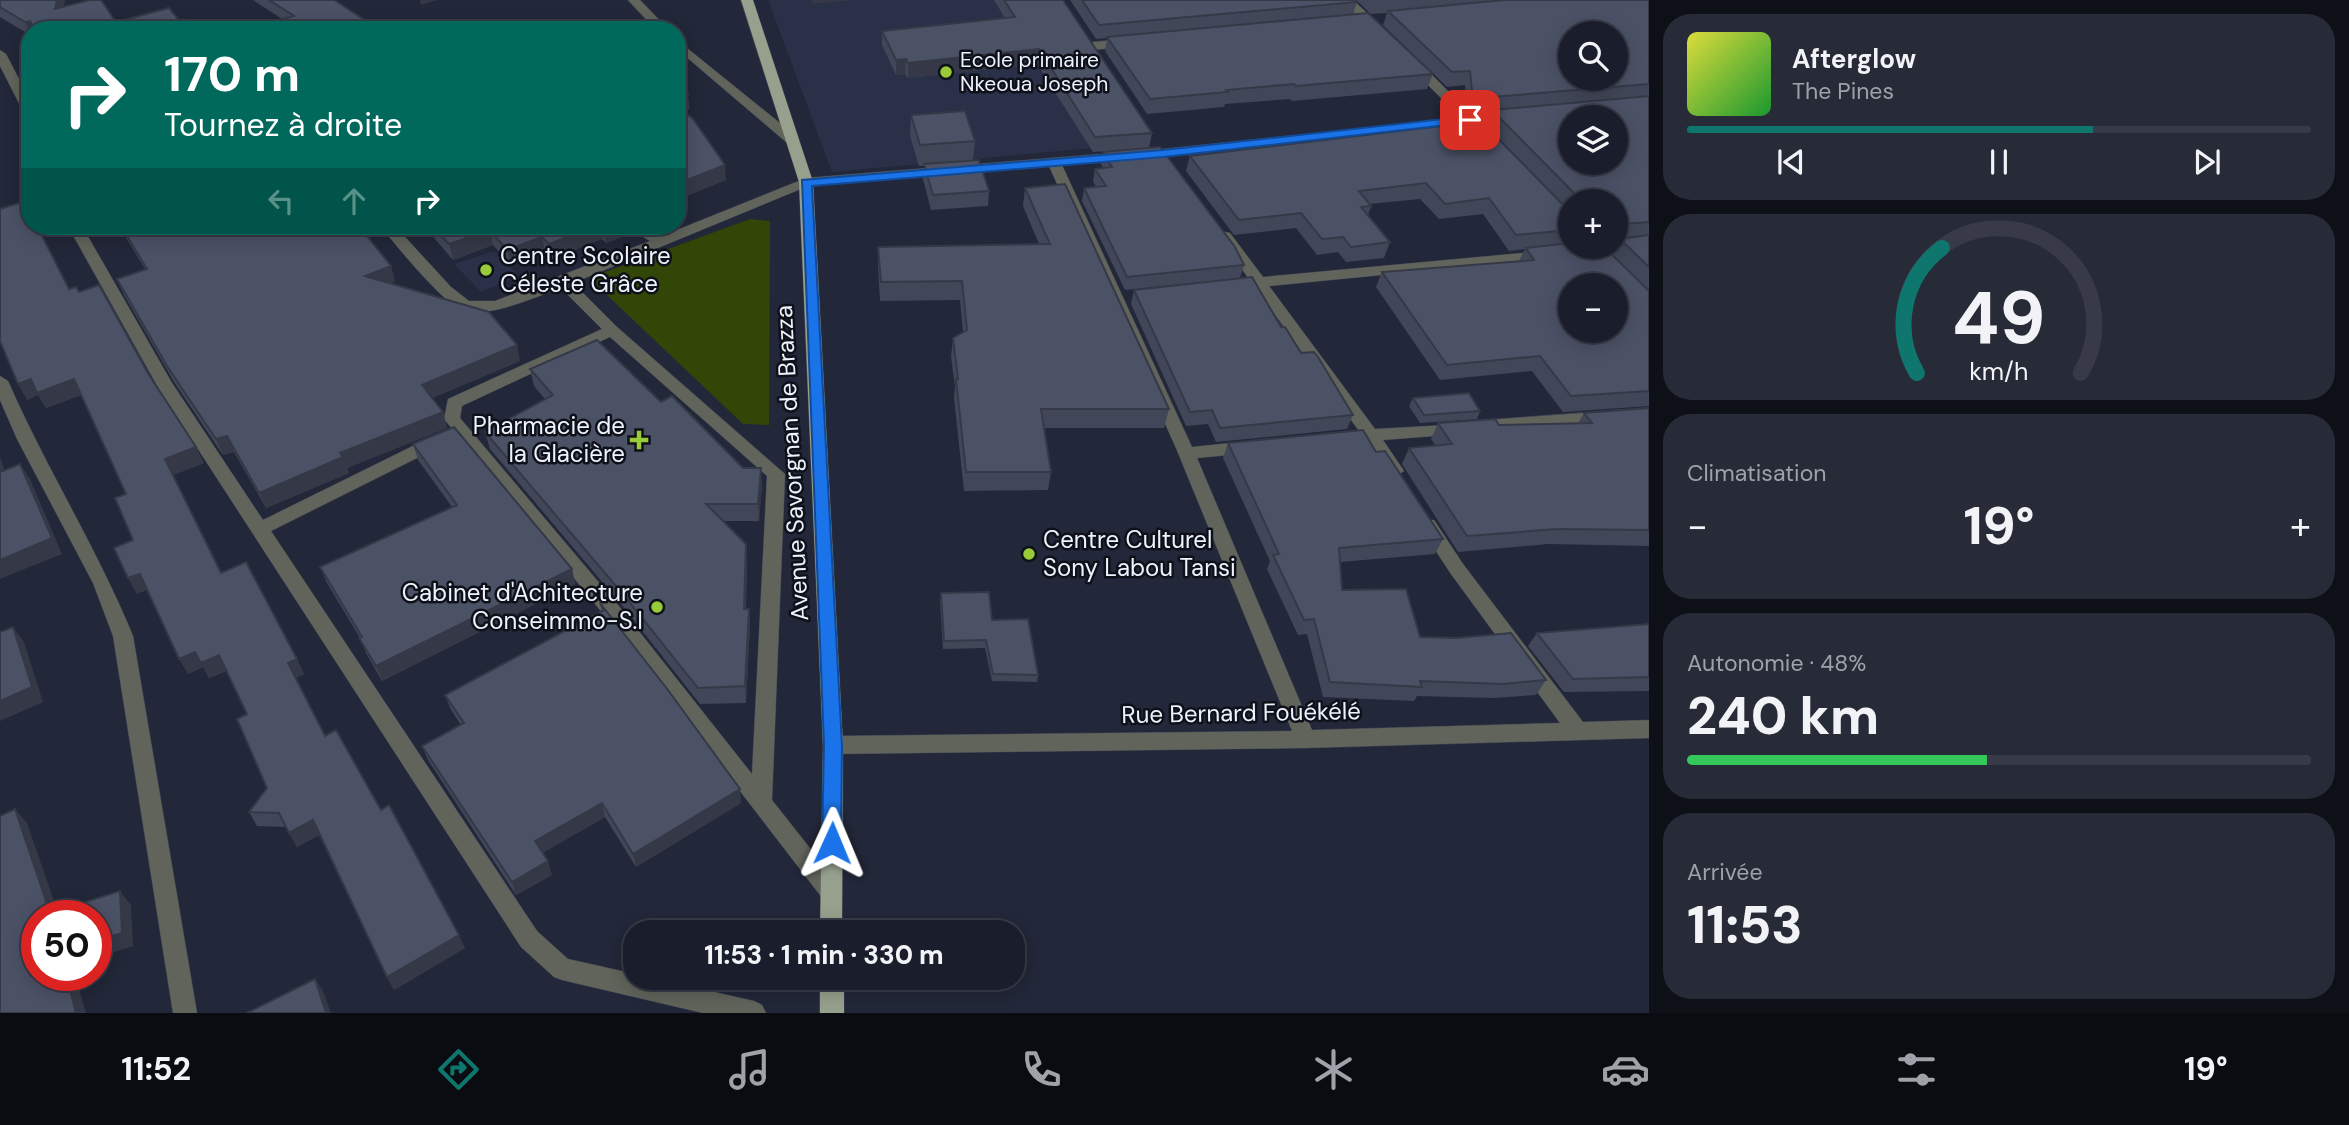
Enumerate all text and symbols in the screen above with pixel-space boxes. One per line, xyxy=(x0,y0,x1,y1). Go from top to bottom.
map controls xyxy=(1558,21,1628,343)
button: search xyxy=(1558,21,1628,91)
text: 170 m xyxy=(164,42,300,106)
text: Afterglow xyxy=(1792,42,1916,76)
place label: Ecole primaire Nkeoua Joseph xyxy=(960,46,1108,98)
icon: right xyxy=(49,49,140,140)
marker: Ecole primaire Nkeoua Joseph xyxy=(938,64,954,80)
text: The Pines xyxy=(1792,76,1894,106)
pin xyxy=(1440,90,1500,150)
icon: arrive xyxy=(1451,101,1489,139)
text: Tournez à droite xyxy=(164,104,402,146)
button: layers xyxy=(1558,105,1628,175)
icon: previous xyxy=(1772,143,1810,181)
icon: pause xyxy=(1980,143,2018,181)
icon: next xyxy=(2188,143,2226,181)
icon: left xyxy=(262,182,300,220)
icon: ahead xyxy=(335,182,373,220)
icon: right xyxy=(408,182,446,220)
button: + xyxy=(1558,189,1628,259)
place label: Centre Scolaire Céleste Grâce xyxy=(500,240,671,299)
marker: Centre Scolaire Céleste Grâce xyxy=(478,262,494,278)
text: 49 xyxy=(1952,271,2046,366)
button: − xyxy=(1558,273,1628,343)
street label: Avenue Savorgnan de Brazza xyxy=(768,304,815,622)
text: km/h xyxy=(1969,354,2029,387)
place label: Pharmacie de la Glacière xyxy=(473,410,625,469)
marker: Pharmacie de la Glacière xyxy=(631,432,647,448)
text: Climatisation xyxy=(1687,458,1826,488)
text: 19° xyxy=(1963,492,2035,560)
text: − xyxy=(1687,501,1708,551)
text: + xyxy=(2290,501,2311,551)
place label: Centre Culturel Sony Labou Tansi xyxy=(1043,524,1236,583)
marker: Centre Culturel Sony Labou Tansi xyxy=(1021,546,1037,562)
place label: Cabinet d'Achitecture Conseimmo-S.I xyxy=(402,577,643,636)
marker: Cabinet d'Achitecture Conseimmo-S.I xyxy=(649,599,665,615)
text: Autonomie · 48% xyxy=(1687,648,1866,678)
text: 240 km xyxy=(1687,682,1879,750)
street label: Rue Bernard Fouékélé xyxy=(1121,695,1361,730)
position arrow xyxy=(795,806,869,880)
text: Arrivée xyxy=(1687,857,1763,887)
text: 11:53 xyxy=(1687,891,1803,959)
speed limit sign: 50 xyxy=(21,900,112,991)
text: 11:53 · 1 min · 330 m xyxy=(704,938,944,972)
icon: directions xyxy=(434,1045,483,1094)
icon: music xyxy=(725,1045,774,1094)
icon: phone xyxy=(1017,1045,1066,1094)
icon: climate xyxy=(1309,1045,1358,1094)
icon: car xyxy=(1601,1045,1650,1094)
icon: filters xyxy=(1892,1045,1941,1094)
text: 11:52 xyxy=(121,1048,191,1090)
text: 19° xyxy=(2184,1048,2228,1090)

